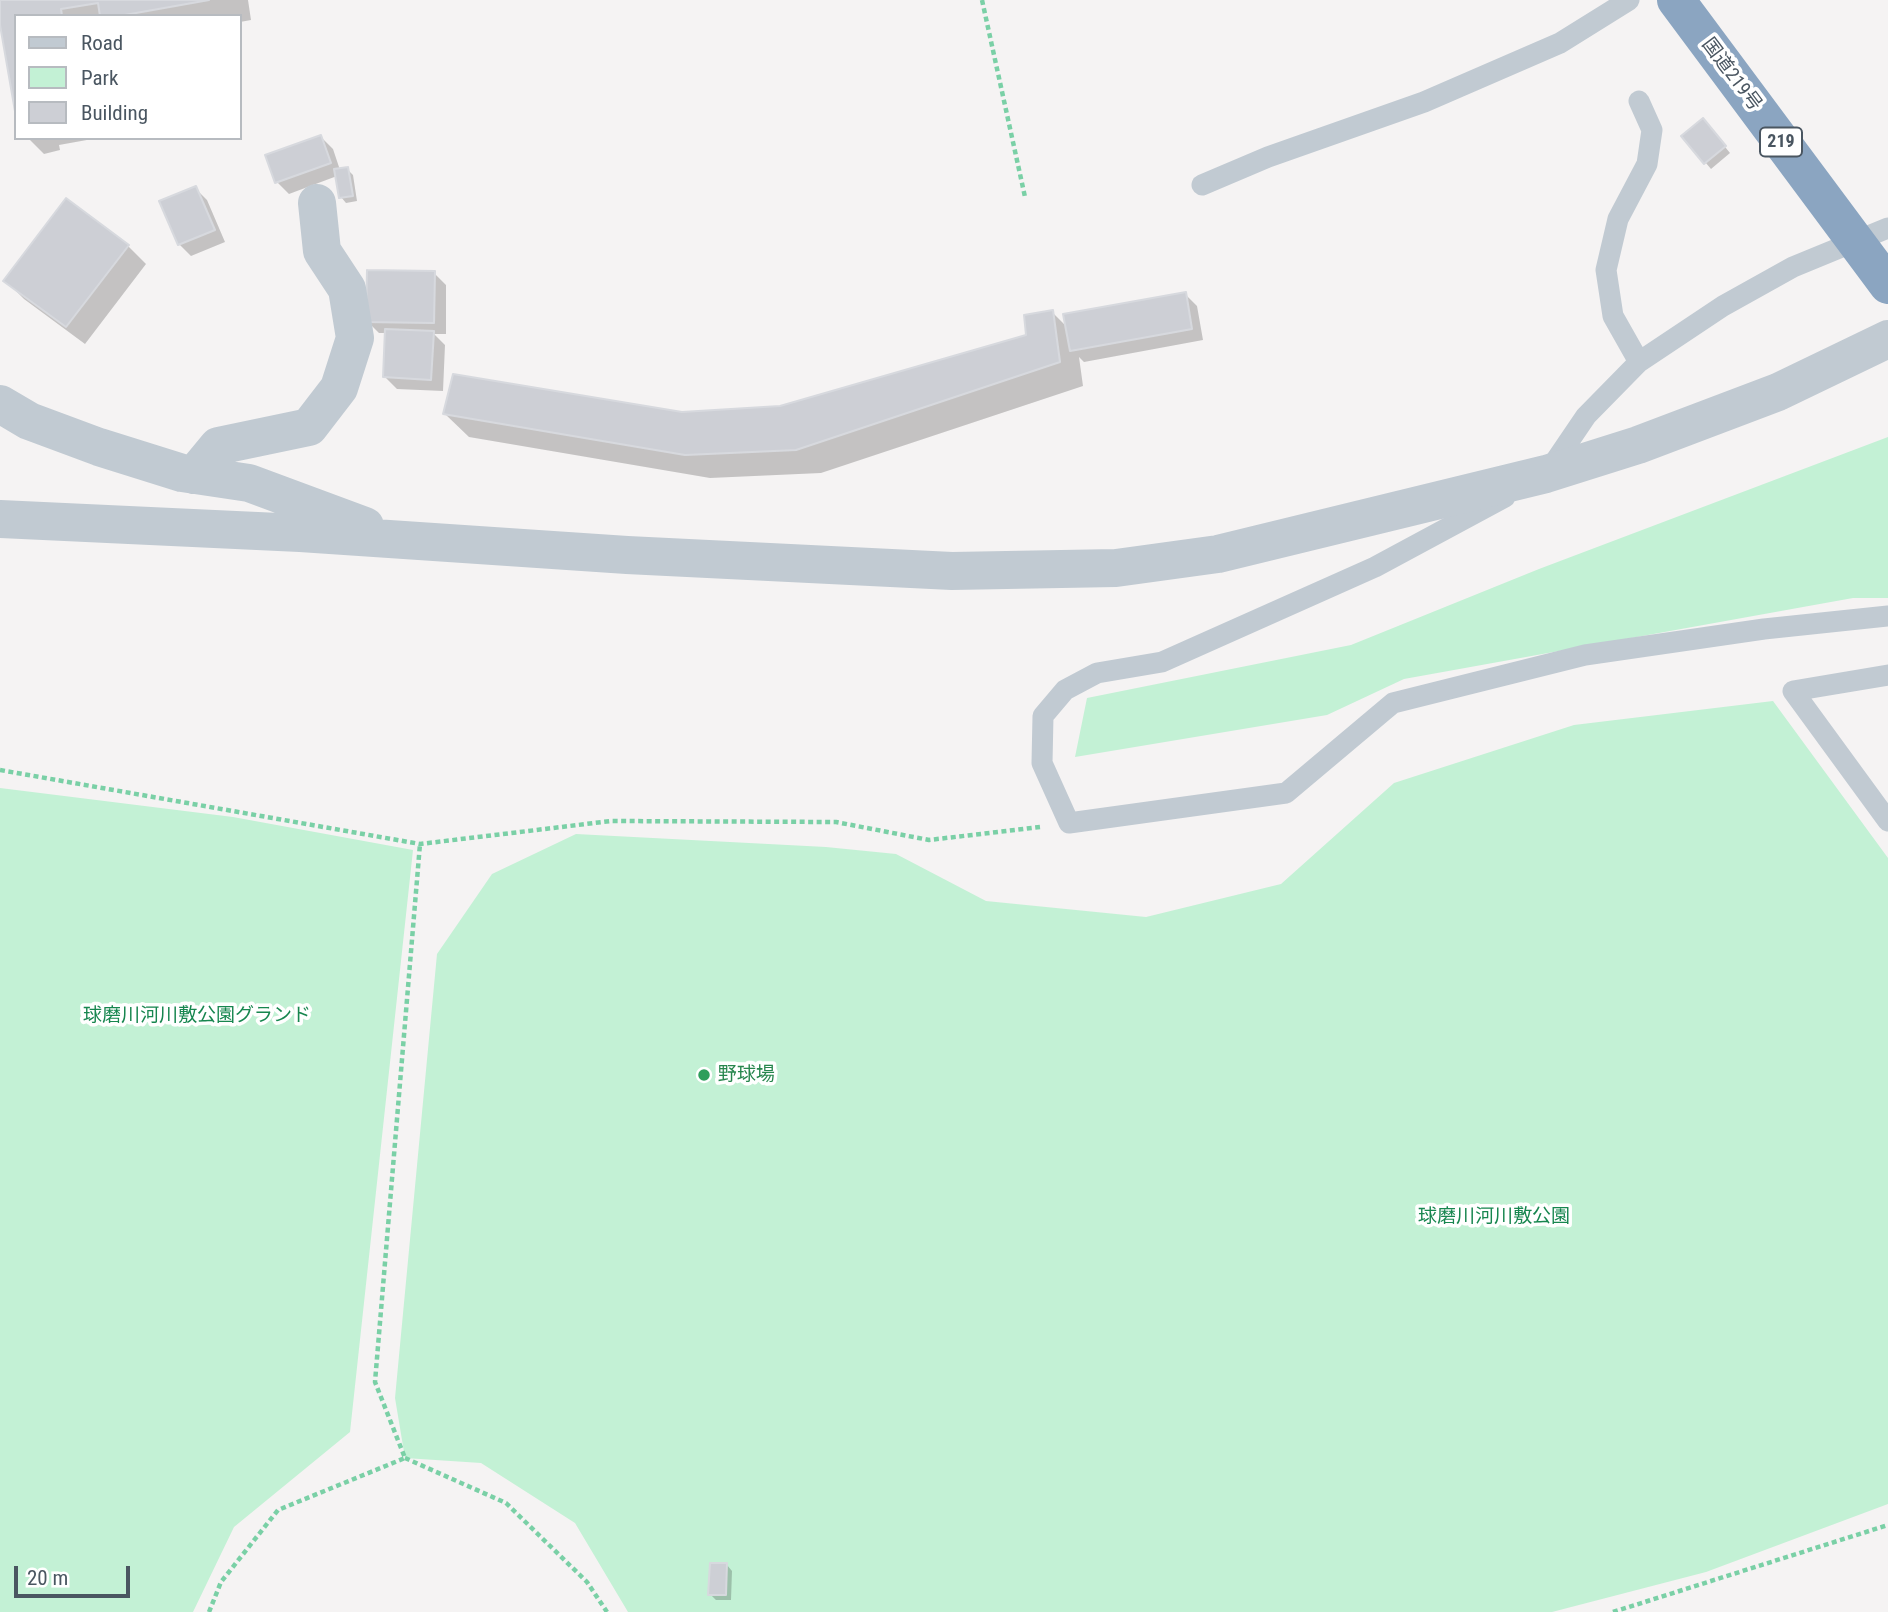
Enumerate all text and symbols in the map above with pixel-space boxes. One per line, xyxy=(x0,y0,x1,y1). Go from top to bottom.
legend xyxy=(14,14,242,140)
text: Road xyxy=(81,31,123,55)
street label: 国道219号 xyxy=(1696,34,1766,116)
text: Park xyxy=(81,66,118,90)
text: Building xyxy=(81,101,148,125)
road number: 219 xyxy=(1760,127,1802,156)
park label: 球磨川河川敷公園グランド xyxy=(83,1005,311,1027)
place label: 野球場 xyxy=(718,1064,775,1086)
marker: 野球場 xyxy=(696,1067,712,1083)
park label: 球磨川河川敷公園 xyxy=(1418,1206,1570,1228)
scale bar xyxy=(18,1552,133,1596)
text: 20 m xyxy=(27,1566,68,1590)

